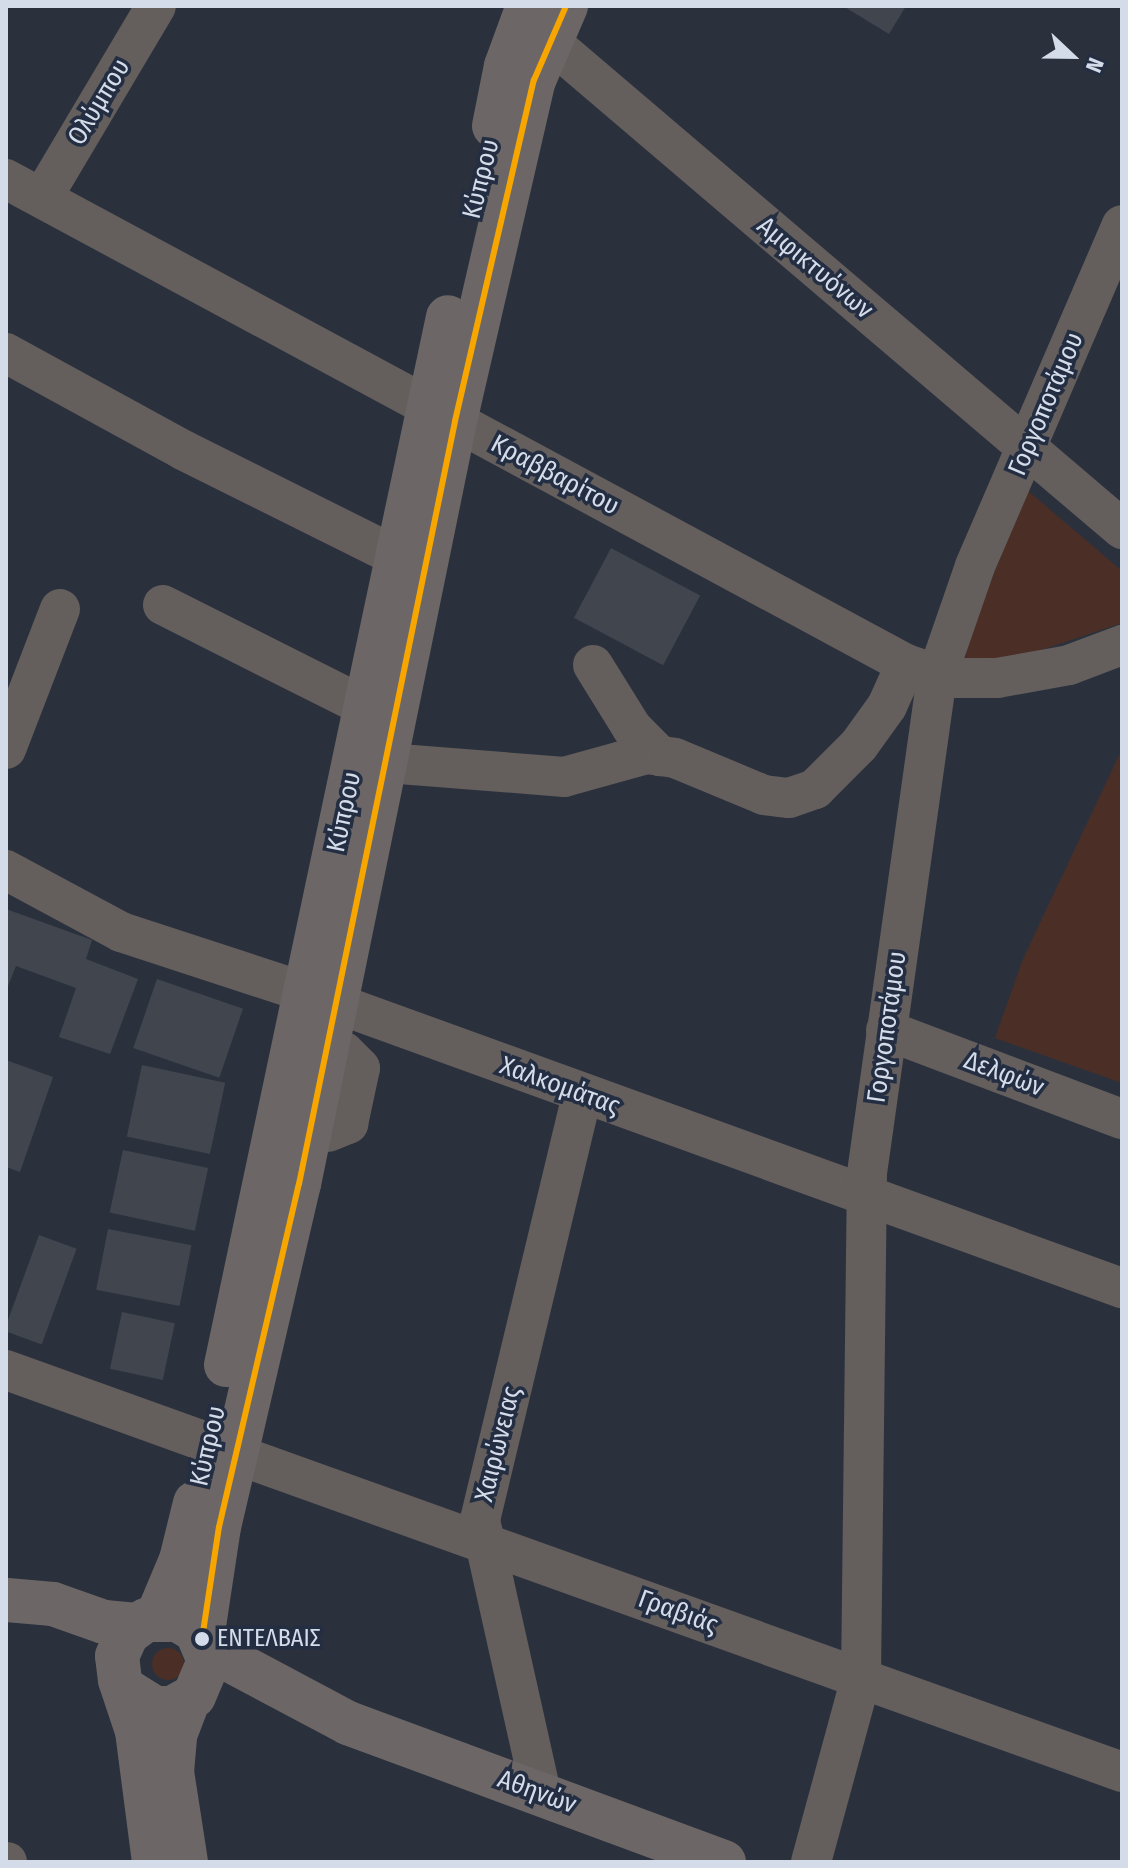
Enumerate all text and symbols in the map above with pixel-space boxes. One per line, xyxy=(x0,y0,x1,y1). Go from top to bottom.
north arrow xyxy=(1032,16,1112,96)
street label: Ολύμπου xyxy=(61,53,137,151)
text: N xyxy=(1080,54,1110,76)
street label: Κύπρου xyxy=(456,136,506,222)
street label: Αμφικτυόνων xyxy=(751,210,879,326)
street label: Γοργοποτάμου xyxy=(1002,328,1090,480)
street label: Κραββαρίτου xyxy=(486,428,624,522)
street label: Κύπρου xyxy=(320,769,368,855)
street label: Γοργοποτάμου xyxy=(861,949,913,1105)
street label: Δελφών xyxy=(960,1045,1048,1103)
street label: Χαλκομάτας xyxy=(496,1050,624,1122)
street label: Χαιρώνειας xyxy=(469,1383,527,1505)
street label: Κύπρου xyxy=(184,1403,232,1489)
street label: Γραβιάς xyxy=(634,1583,722,1641)
place label: ΕΝΤΕΛΒΑΙΣ xyxy=(217,1625,321,1653)
marker: ΕΝΤΕΛΒΑΙΣ xyxy=(194,1631,210,1647)
street label: Αθηνών xyxy=(493,1763,581,1821)

